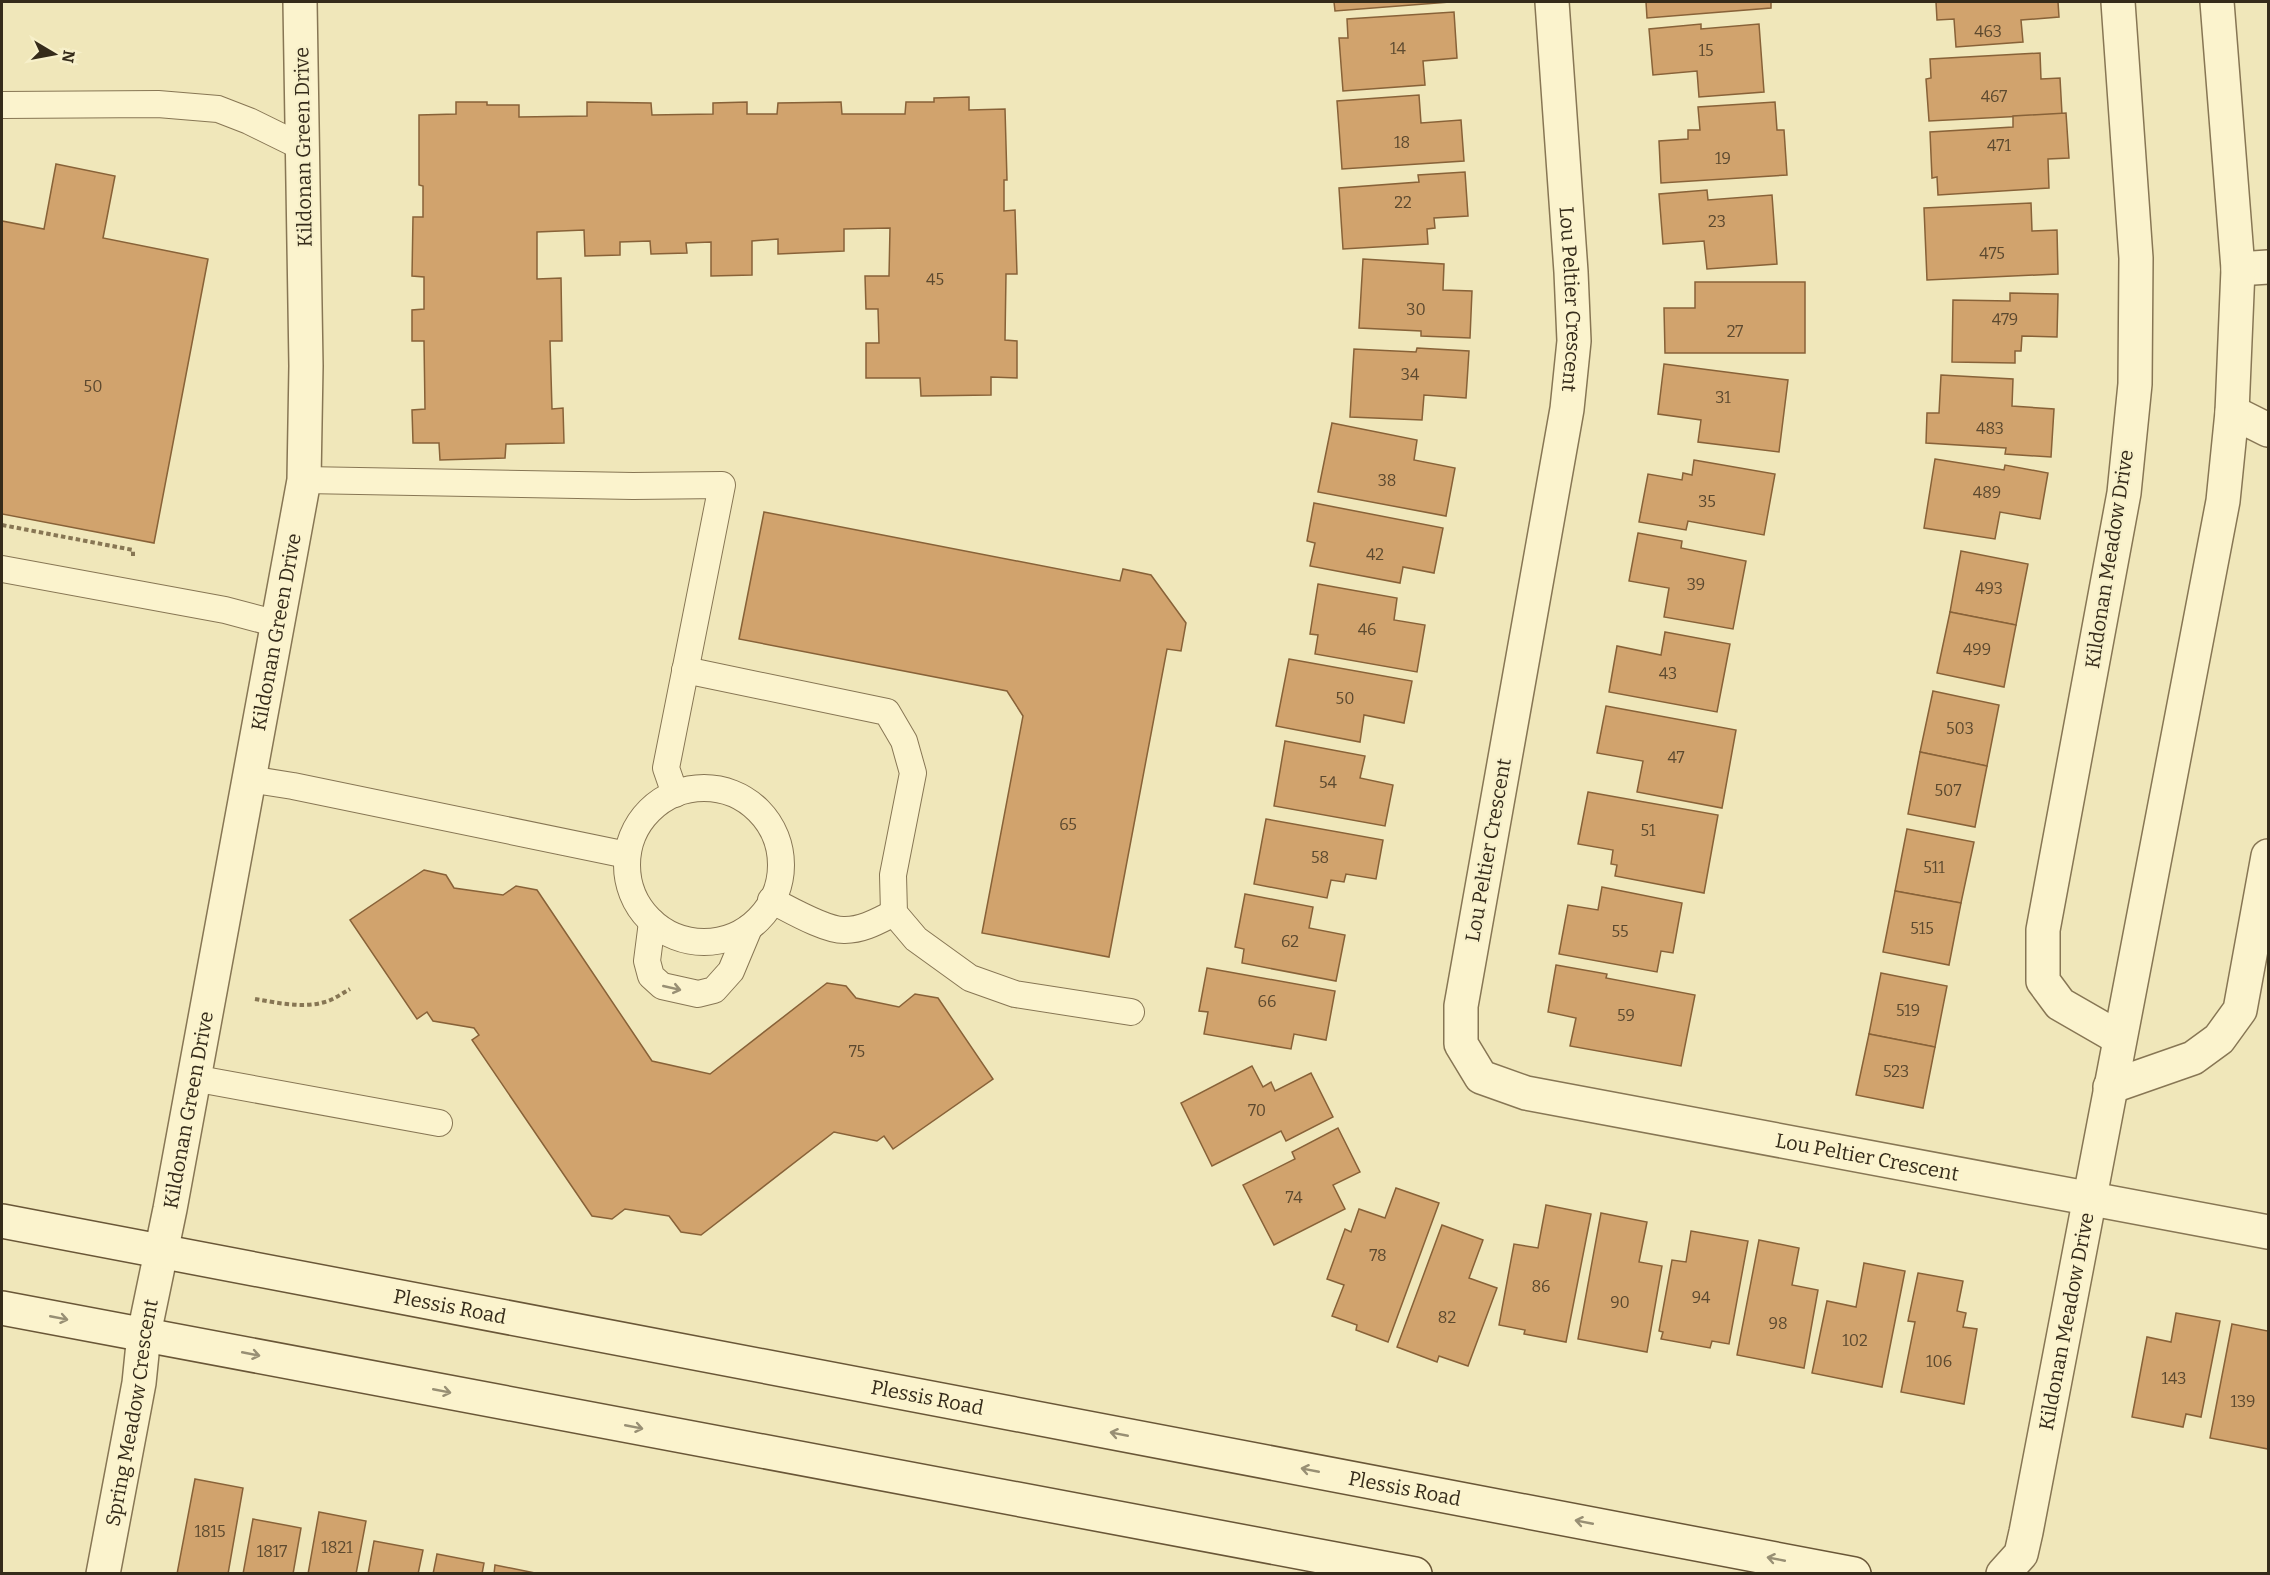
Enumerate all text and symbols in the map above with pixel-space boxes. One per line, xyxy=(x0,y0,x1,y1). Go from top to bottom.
house number: 463 xyxy=(1974,22,2002,41)
north arrow xyxy=(24,24,84,84)
house number: 14 xyxy=(1390,39,1407,58)
house number: 15 xyxy=(1698,41,1714,60)
street label: Kildonan Green Drive xyxy=(289,47,317,247)
text: N xyxy=(58,49,79,64)
house number: 467 xyxy=(1981,87,2007,106)
house number: 18 xyxy=(1394,133,1410,152)
house number: 471 xyxy=(1987,136,2011,155)
house number: 19 xyxy=(1715,149,1731,168)
house number: 22 xyxy=(1394,193,1412,212)
street label: Lou Peltier Crescent xyxy=(1554,206,1586,393)
house number: 23 xyxy=(1708,212,1726,231)
house number: 475 xyxy=(1979,244,2005,263)
house number: 45 xyxy=(926,270,944,289)
house number: 30 xyxy=(1406,300,1426,319)
house number: 479 xyxy=(1992,310,2018,329)
house number: 27 xyxy=(1727,322,1743,341)
house number: 34 xyxy=(1401,365,1420,384)
house number: 50 xyxy=(84,377,102,396)
house number: 31 xyxy=(1715,388,1731,407)
house number: 483 xyxy=(1976,419,2004,438)
street label: Kildonan Meadow Drive xyxy=(2080,448,2138,670)
house number: 38 xyxy=(1378,471,1396,490)
house number: 489 xyxy=(1973,483,2001,502)
house number: 35 xyxy=(1698,492,1716,511)
street label: Kildonan Green Drive xyxy=(246,531,306,733)
house number: 42 xyxy=(1366,545,1384,564)
house number: 39 xyxy=(1687,575,1705,594)
house number: 493 xyxy=(1975,579,2003,598)
house number: 46 xyxy=(1358,620,1376,639)
house number: 499 xyxy=(1963,640,1991,659)
house number: 43 xyxy=(1659,664,1677,683)
house number: 50 xyxy=(1336,689,1354,708)
house number: 503 xyxy=(1946,719,1974,738)
house number: 47 xyxy=(1667,748,1685,767)
street label: Lou Peltier Crescent xyxy=(1460,756,1516,944)
house number: 54 xyxy=(1319,773,1338,792)
house number: 507 xyxy=(1935,781,1961,800)
house number: 65 xyxy=(1059,815,1077,834)
house number: 51 xyxy=(1641,821,1656,840)
house number: 58 xyxy=(1311,848,1329,867)
house number: 511 xyxy=(1923,858,1945,877)
house number: 515 xyxy=(1910,919,1934,938)
house number: 55 xyxy=(1611,922,1629,941)
house number: 62 xyxy=(1281,932,1299,951)
one-way arrow xyxy=(661,983,681,994)
house number: 66 xyxy=(1258,992,1276,1011)
house number: 519 xyxy=(1896,1001,1920,1020)
house number: 59 xyxy=(1617,1006,1635,1025)
street label: Kildonan Green Drive xyxy=(158,1009,218,1211)
house number: 75 xyxy=(849,1042,865,1061)
house number: 523 xyxy=(1883,1062,1909,1081)
house number: 70 xyxy=(1248,1101,1266,1120)
street label: Lou Peltier Crescent xyxy=(1774,1128,1961,1186)
house number: 74 xyxy=(1285,1188,1303,1207)
street label: Kildonan Meadow Drive xyxy=(2034,1210,2099,1432)
house number: 78 xyxy=(1369,1246,1387,1265)
house number: 86 xyxy=(1531,1277,1551,1296)
street label: Plessis Road xyxy=(392,1284,508,1329)
house number: 94 xyxy=(1692,1288,1711,1307)
house number: 90 xyxy=(1610,1293,1630,1312)
street label: Spring Meadow Crescent xyxy=(100,1297,163,1528)
house number: 82 xyxy=(1438,1308,1456,1327)
one-way arrow xyxy=(49,1313,68,1324)
house number: 98 xyxy=(1769,1314,1788,1333)
house number: 102 xyxy=(1842,1331,1868,1350)
one-way arrow xyxy=(240,1349,260,1360)
house number: 106 xyxy=(1926,1352,1952,1371)
house number: 143 xyxy=(2162,1369,2186,1388)
street label: Plessis Road xyxy=(869,1375,986,1420)
one-way arrow xyxy=(432,1385,452,1396)
house number: 139 xyxy=(2231,1392,2256,1411)
one-way arrow xyxy=(624,1421,643,1432)
one-way arrow xyxy=(1109,1428,1129,1439)
one-way arrow xyxy=(1301,1464,1321,1475)
street label: Plessis Road xyxy=(1346,1466,1463,1511)
one-way arrow xyxy=(1575,1516,1595,1527)
house number: 1815 xyxy=(194,1522,226,1541)
house number: 1821 xyxy=(321,1538,353,1557)
house number: 1817 xyxy=(257,1542,287,1561)
one-way arrow xyxy=(1767,1553,1786,1564)

